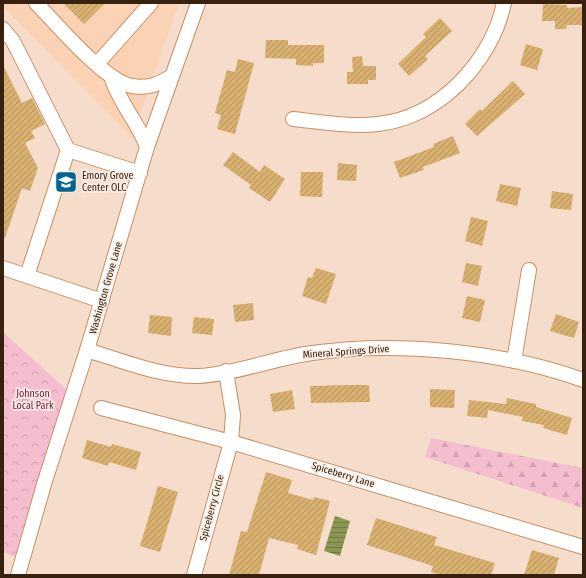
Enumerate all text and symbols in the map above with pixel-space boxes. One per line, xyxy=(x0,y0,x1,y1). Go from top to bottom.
school or university icon: Emory Grove Center OLC xyxy=(53,169,79,195)
place label: Emory Grove Center OLC xyxy=(82,170,133,194)
street label: Washington Grove Lane xyxy=(87,240,125,336)
street label: Mineral Springs Drive xyxy=(302,343,390,361)
park label: Johnson Local Park xyxy=(12,388,54,412)
street label: Spiceberry Lane xyxy=(310,460,376,490)
street label: Spiceberry Circle xyxy=(197,473,227,543)

